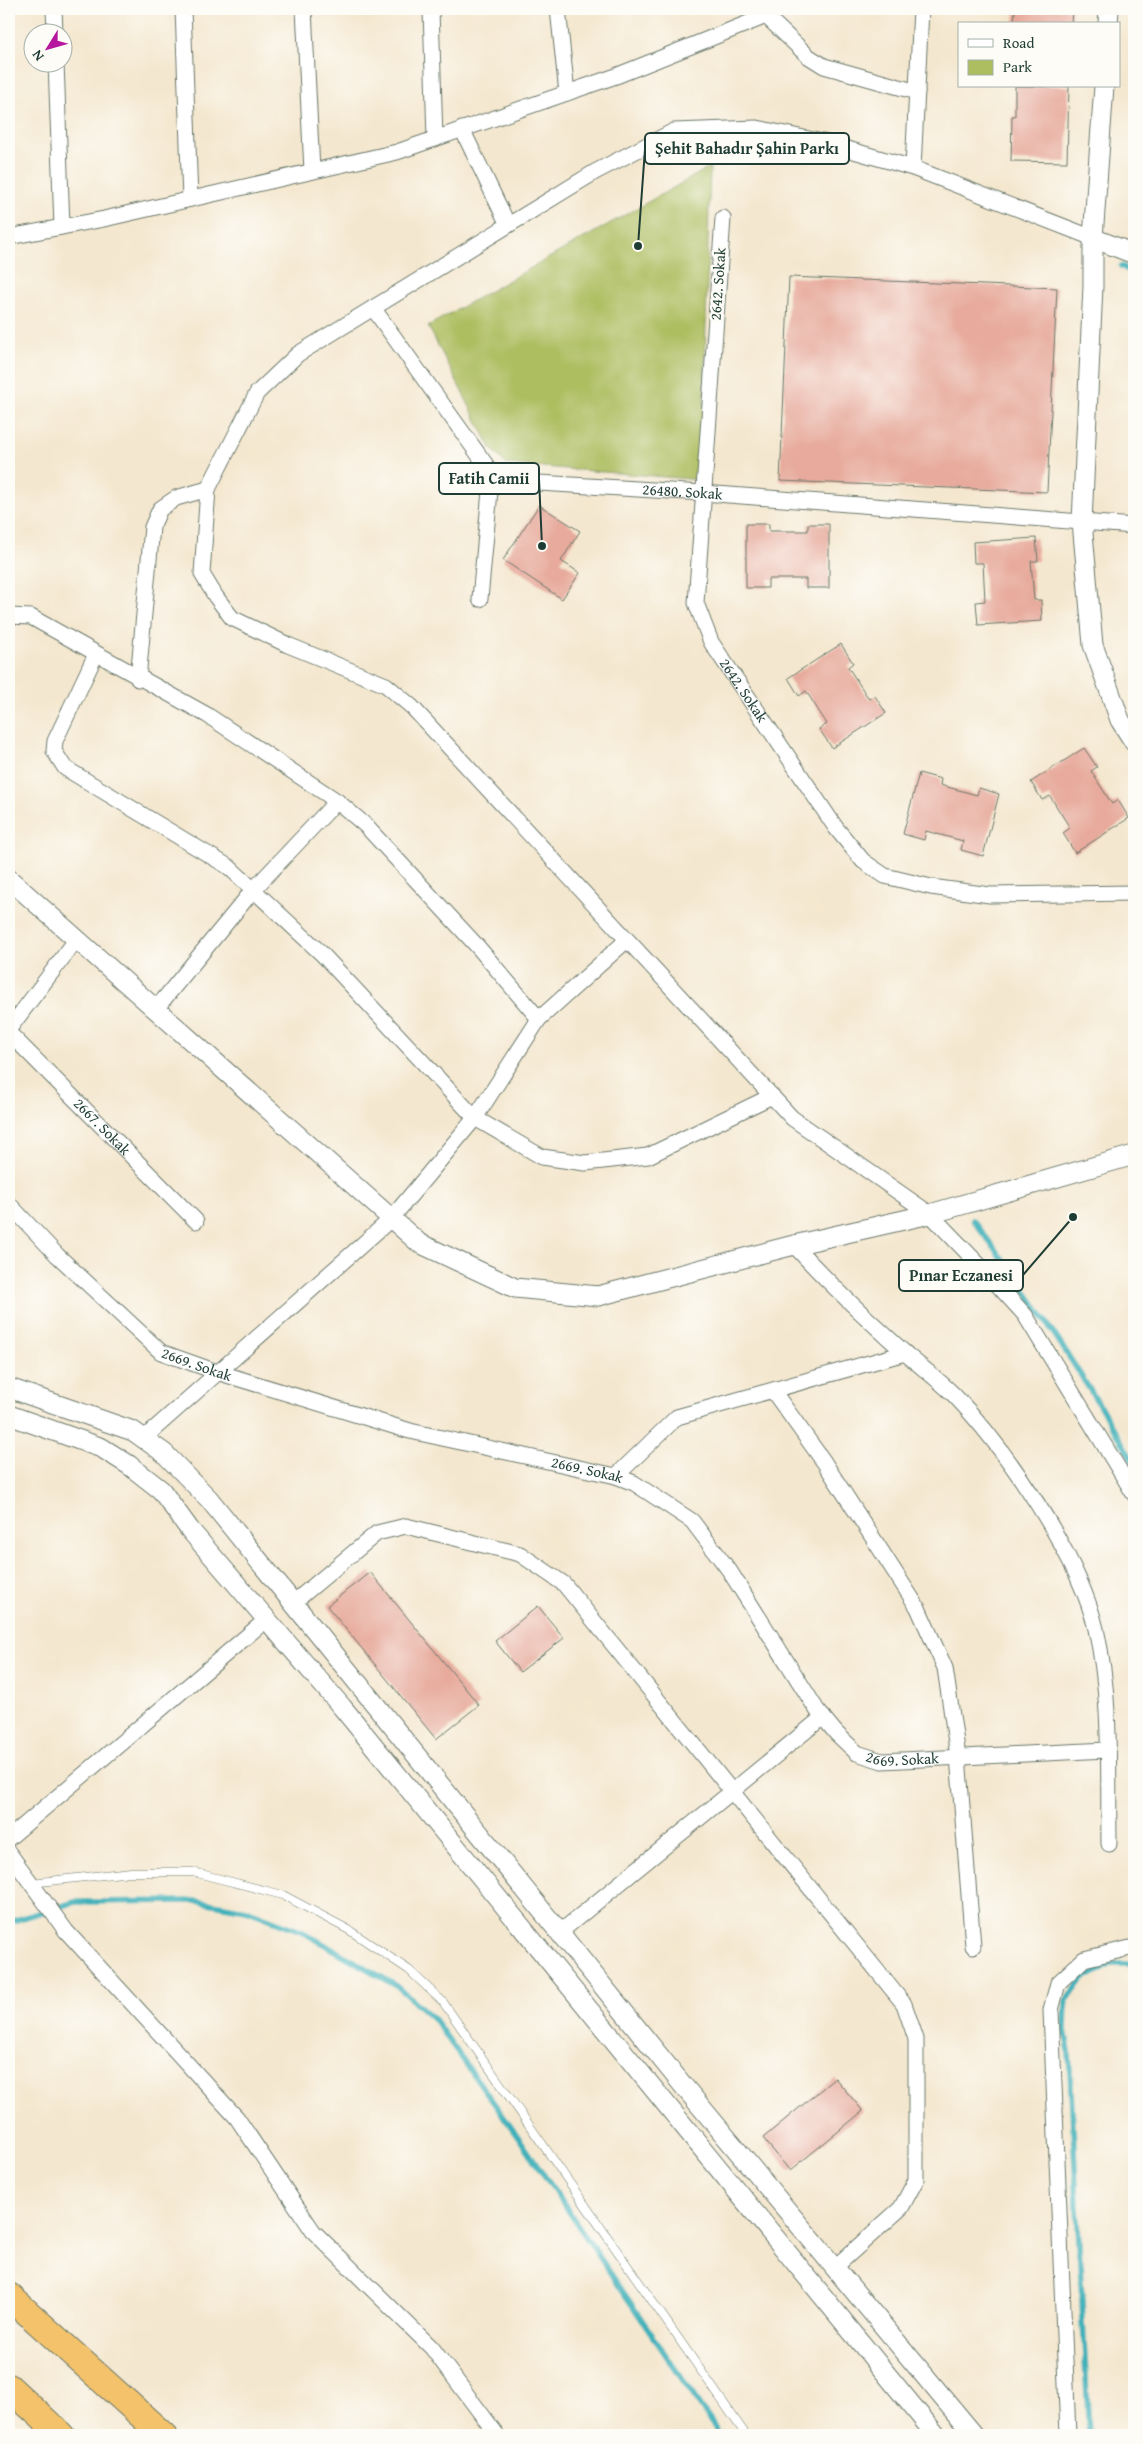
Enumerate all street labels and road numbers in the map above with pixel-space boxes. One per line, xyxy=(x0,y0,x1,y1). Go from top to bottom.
street label: 2642. Sokak xyxy=(704,246,731,321)
street label: 26480. Sokak xyxy=(642,478,724,504)
street label: 2642. Sokak xyxy=(715,654,773,727)
street label: 2667. Sokak xyxy=(69,1093,136,1160)
street label: 2669. Sokak xyxy=(159,1342,235,1386)
street label: 2669. Sokak xyxy=(549,1451,627,1488)
street label: 2669. Sokak xyxy=(863,1745,940,1771)

